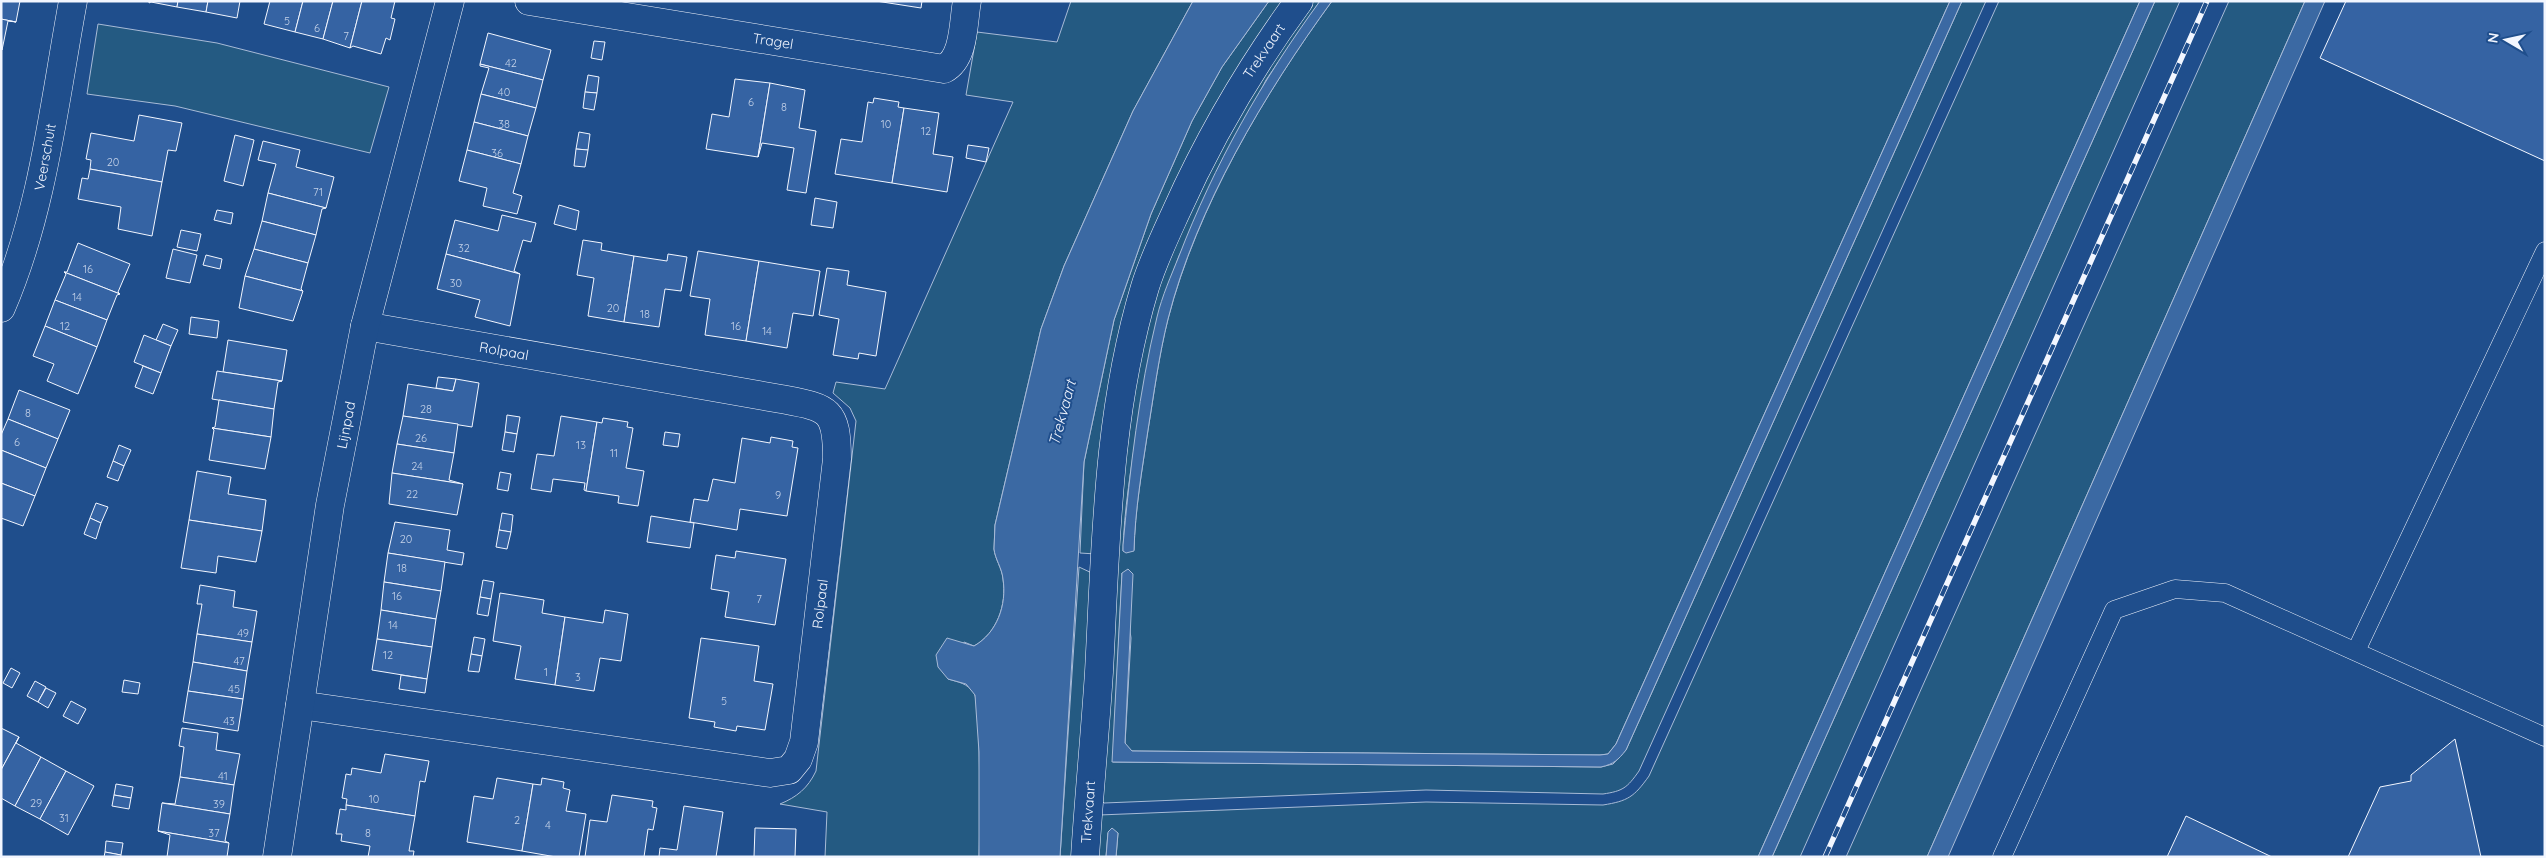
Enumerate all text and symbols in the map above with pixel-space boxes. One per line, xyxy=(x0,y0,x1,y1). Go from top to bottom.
house number: 5 xyxy=(284,14,290,28)
north arrow xyxy=(2481,15,2531,65)
street label: Trekvaart xyxy=(1239,20,1289,82)
house number: 6 xyxy=(314,21,320,35)
house number: 7 xyxy=(343,29,349,43)
street label: Tragel xyxy=(751,29,795,53)
text: N xyxy=(2483,31,2503,44)
house number: 42 xyxy=(505,56,517,70)
house number: 40 xyxy=(498,85,510,99)
house number: 6 xyxy=(748,95,754,109)
house number: 8 xyxy=(781,100,787,114)
house number: 38 xyxy=(498,117,510,131)
house number: 10 xyxy=(881,117,891,131)
street label: Veerschuit xyxy=(30,122,60,192)
house number: 12 xyxy=(921,124,931,138)
house number: 36 xyxy=(491,146,503,160)
house number: 20 xyxy=(107,155,119,169)
house number: 71 xyxy=(313,185,323,199)
house number: 32 xyxy=(458,241,470,255)
house number: 16 xyxy=(83,262,93,276)
house number: 30 xyxy=(450,276,462,290)
house number: 14 xyxy=(72,290,82,304)
house number: 20 xyxy=(607,301,619,315)
house number: 18 xyxy=(640,307,650,321)
house number: 12 xyxy=(60,319,70,333)
house number: 16 xyxy=(731,319,741,333)
house number: 14 xyxy=(762,324,772,338)
street label: Rolpaal xyxy=(478,338,530,364)
water label: Trekvaart xyxy=(1044,376,1080,448)
street label: Lijnpad xyxy=(333,400,359,450)
house number: 28 xyxy=(420,402,432,416)
house number: 8 xyxy=(25,406,31,420)
house number: 26 xyxy=(415,431,427,445)
house number: 6 xyxy=(14,435,20,449)
house number: 13 xyxy=(576,438,586,452)
house number: 11 xyxy=(610,446,618,460)
house number: 24 xyxy=(411,459,423,473)
house number: 22 xyxy=(406,487,418,501)
house number: 9 xyxy=(775,488,781,502)
house number: 20 xyxy=(400,532,412,546)
house number: 18 xyxy=(397,561,407,575)
street label: Rolpaal xyxy=(808,578,832,630)
house number: 16 xyxy=(392,589,402,603)
house number: 7 xyxy=(756,592,762,606)
house number: 14 xyxy=(388,618,398,632)
house number: 49 xyxy=(237,626,249,640)
house number: 12 xyxy=(383,648,393,662)
house number: 47 xyxy=(233,654,245,668)
house number: 1 xyxy=(544,665,548,679)
house number: 3 xyxy=(575,670,581,684)
house number: 45 xyxy=(228,682,240,696)
house number: 5 xyxy=(721,694,727,708)
house number: 43 xyxy=(223,714,235,728)
house number: 41 xyxy=(218,769,228,783)
street label: Trekvaart xyxy=(1077,780,1099,844)
house number: 10 xyxy=(369,792,379,806)
house number: 29 xyxy=(30,796,42,810)
house number: 39 xyxy=(213,797,225,811)
house number: 31 xyxy=(59,811,69,825)
house number: 2 xyxy=(514,813,520,827)
house number: 4 xyxy=(545,818,551,832)
house number: 37 xyxy=(208,826,220,840)
house number: 8 xyxy=(365,826,371,840)

